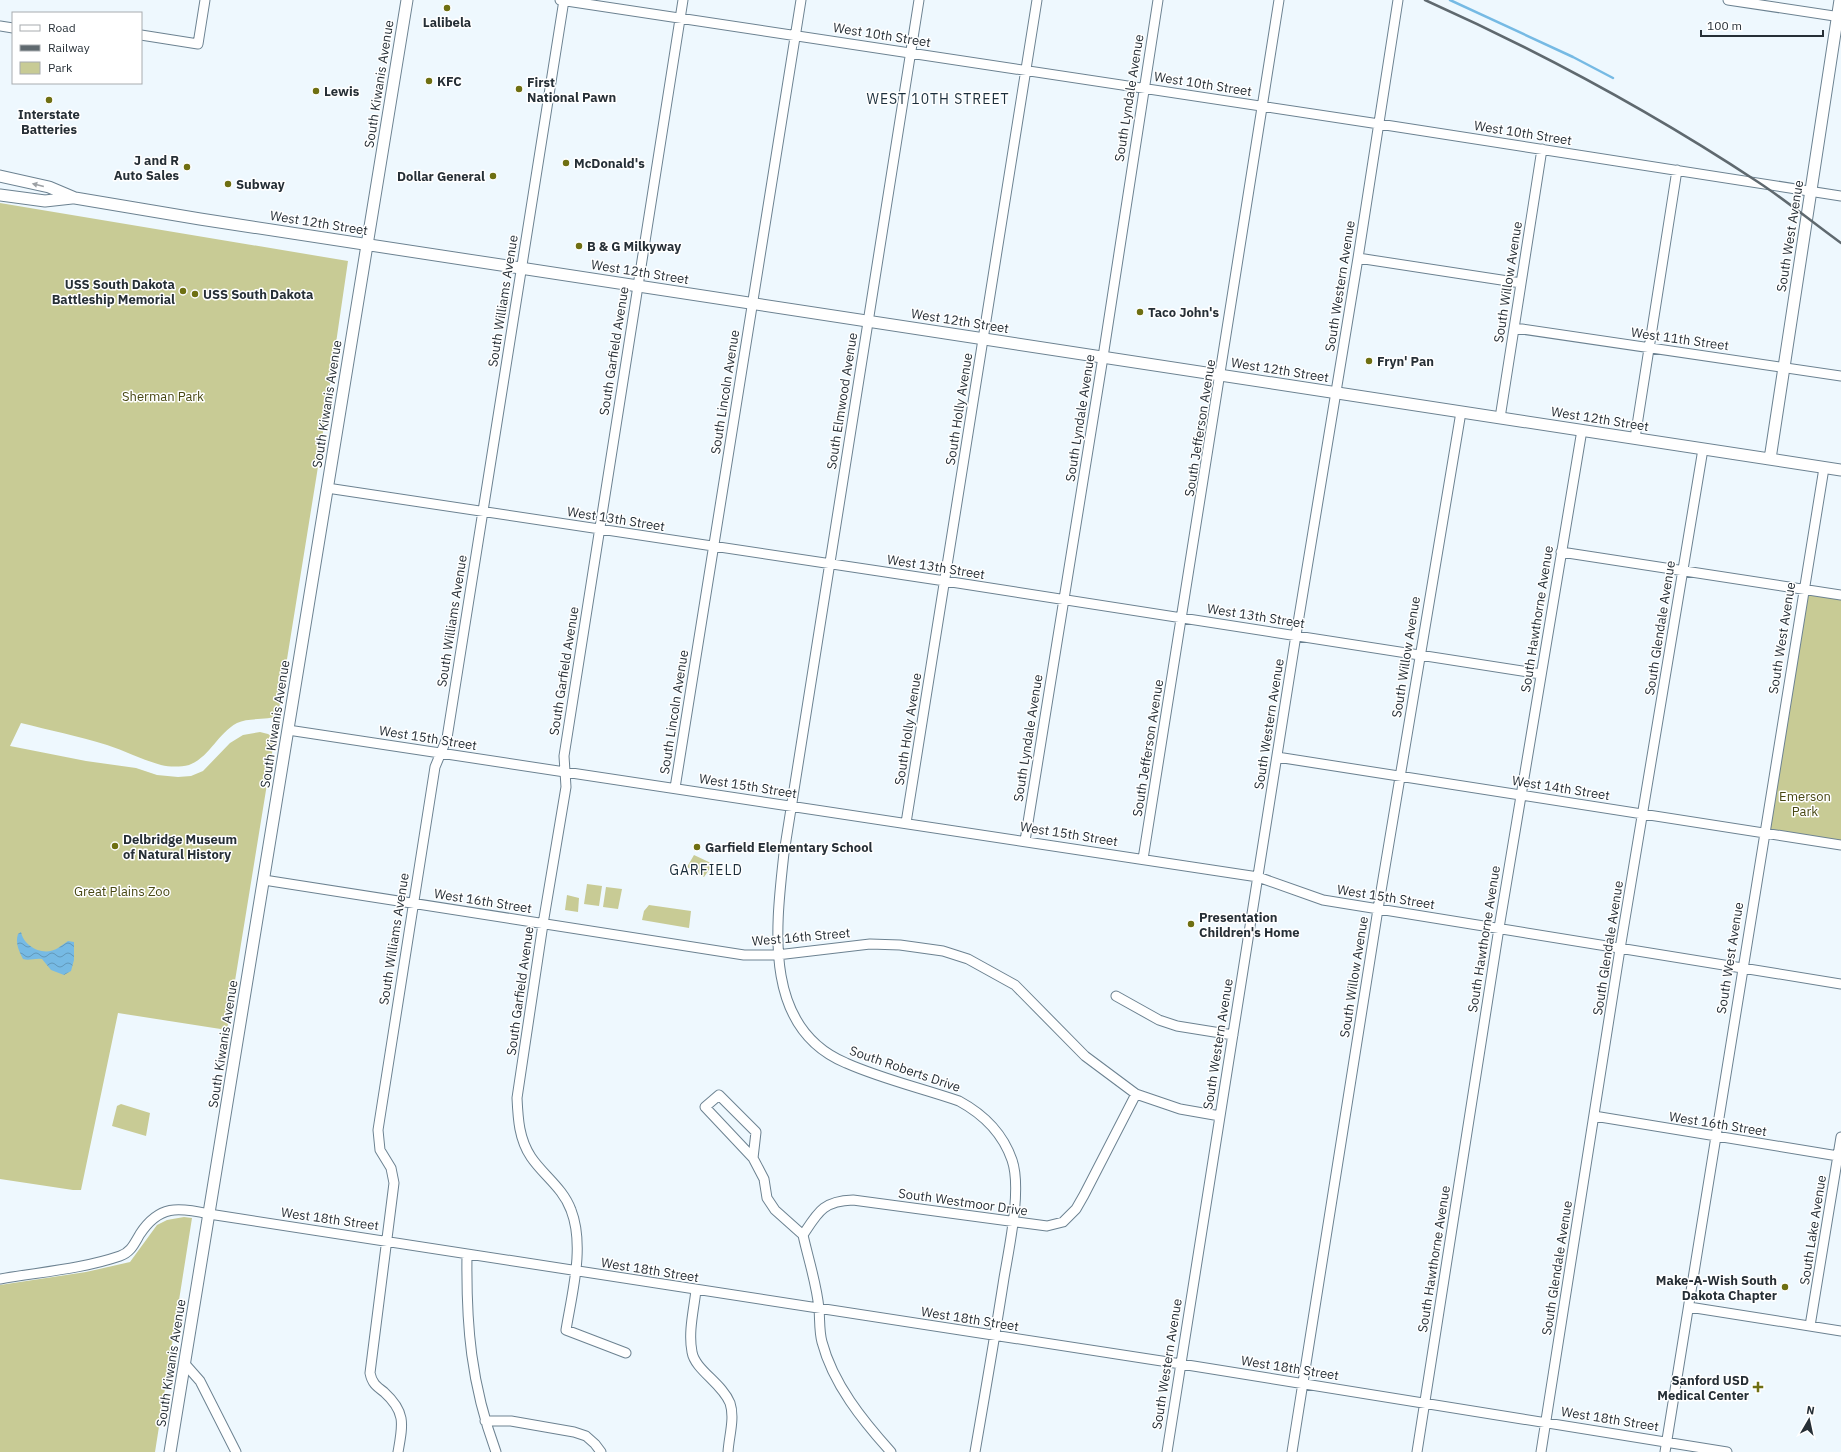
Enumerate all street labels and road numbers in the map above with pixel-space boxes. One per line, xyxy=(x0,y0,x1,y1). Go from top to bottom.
street label: South Kiwanis Avenue xyxy=(361,19,397,149)
street label: West 10th Street xyxy=(832,19,932,51)
street label: South Lyndale Avenue xyxy=(1111,33,1147,163)
street label: West 10th Street xyxy=(1153,68,1253,100)
street label: West 10th Street xyxy=(1473,117,1573,149)
street label: South West Avenue xyxy=(1773,179,1807,293)
street label: West 12th Street xyxy=(269,207,369,239)
street label: South Western Avenue xyxy=(1321,219,1359,353)
street label: South Willow Avenue xyxy=(1490,220,1526,344)
street label: South Williams Avenue xyxy=(484,234,522,368)
street label: West 12th Street xyxy=(590,256,690,288)
street label: South Garfield Avenue xyxy=(595,285,633,417)
street label: West 12th Street xyxy=(910,305,1010,337)
street label: West 11th Street xyxy=(1630,324,1730,354)
street label: South Lincoln Avenue xyxy=(707,329,743,455)
street label: South Elmwood Avenue xyxy=(823,331,861,471)
street label: South Kiwanis Avenue xyxy=(309,339,345,469)
street label: South Holly Avenue xyxy=(942,352,976,466)
street label: South Lyndale Avenue xyxy=(1062,353,1098,483)
street label: West 12th Street xyxy=(1230,354,1330,386)
street label: South Jefferson Avenue xyxy=(1181,358,1219,498)
street label: West 12th Street xyxy=(1550,403,1650,435)
street label: West 13th Street xyxy=(566,503,666,535)
street label: South Hawthorne Avenue xyxy=(1517,544,1557,694)
street label: West 13th Street xyxy=(886,551,986,583)
street label: South Williams Avenue xyxy=(433,554,471,688)
street label: South Glendale Avenue xyxy=(1641,560,1679,696)
street label: South West Avenue xyxy=(1765,581,1799,695)
street label: South Willow Avenue xyxy=(1388,595,1424,719)
street label: West 13th Street xyxy=(1206,600,1306,632)
street label: South Garfield Avenue xyxy=(545,605,583,737)
street label: South Lincoln Avenue xyxy=(656,649,692,775)
street label: South Western Avenue xyxy=(1250,657,1288,791)
street label: South Kiwanis Avenue xyxy=(257,659,293,789)
street label: South Holly Avenue xyxy=(891,672,925,786)
street label: South Lyndale Avenue xyxy=(1010,673,1046,803)
street label: South Jefferson Avenue xyxy=(1129,678,1167,818)
street label: West 15th Street xyxy=(378,722,478,754)
street label: West 15th Street xyxy=(698,770,798,802)
street label: West 14th Street xyxy=(1511,772,1611,804)
street label: West 15th Street xyxy=(1019,818,1119,850)
street label: South Hawthorne Avenue xyxy=(1464,864,1504,1014)
street label: South Williams Avenue xyxy=(375,872,413,1006)
street label: South Glendale Avenue xyxy=(1589,880,1627,1016)
street label: West 15th Street xyxy=(1336,881,1436,913)
street label: West 16th Street xyxy=(433,885,533,917)
street label: South West Avenue xyxy=(1713,901,1747,1015)
street label: South Willow Avenue xyxy=(1336,915,1372,1039)
street label: West 16th Street xyxy=(751,924,851,950)
street label: South Garfield Avenue xyxy=(503,925,537,1057)
street label: South Western Avenue xyxy=(1199,977,1237,1111)
street label: South Kiwanis Avenue xyxy=(205,979,241,1109)
street label: South Roberts Drive xyxy=(847,1042,963,1096)
street label: West 16th Street xyxy=(1668,1108,1768,1140)
street label: South Lake Avenue xyxy=(1796,1174,1830,1286)
street label: South Hawthorne Avenue xyxy=(1414,1184,1454,1334)
street label: South Westmoor Drive xyxy=(897,1185,1029,1219)
street label: South Glendale Avenue xyxy=(1538,1200,1576,1336)
street label: West 18th Street xyxy=(280,1204,380,1234)
street label: West 18th Street xyxy=(600,1254,700,1286)
street label: South Western Avenue xyxy=(1148,1297,1186,1431)
street label: South Kiwanis Avenue xyxy=(153,1298,189,1428)
street label: West 18th Street xyxy=(920,1303,1020,1335)
street label: West 18th Street xyxy=(1240,1352,1340,1384)
street label: West 18th Street xyxy=(1560,1403,1660,1435)

